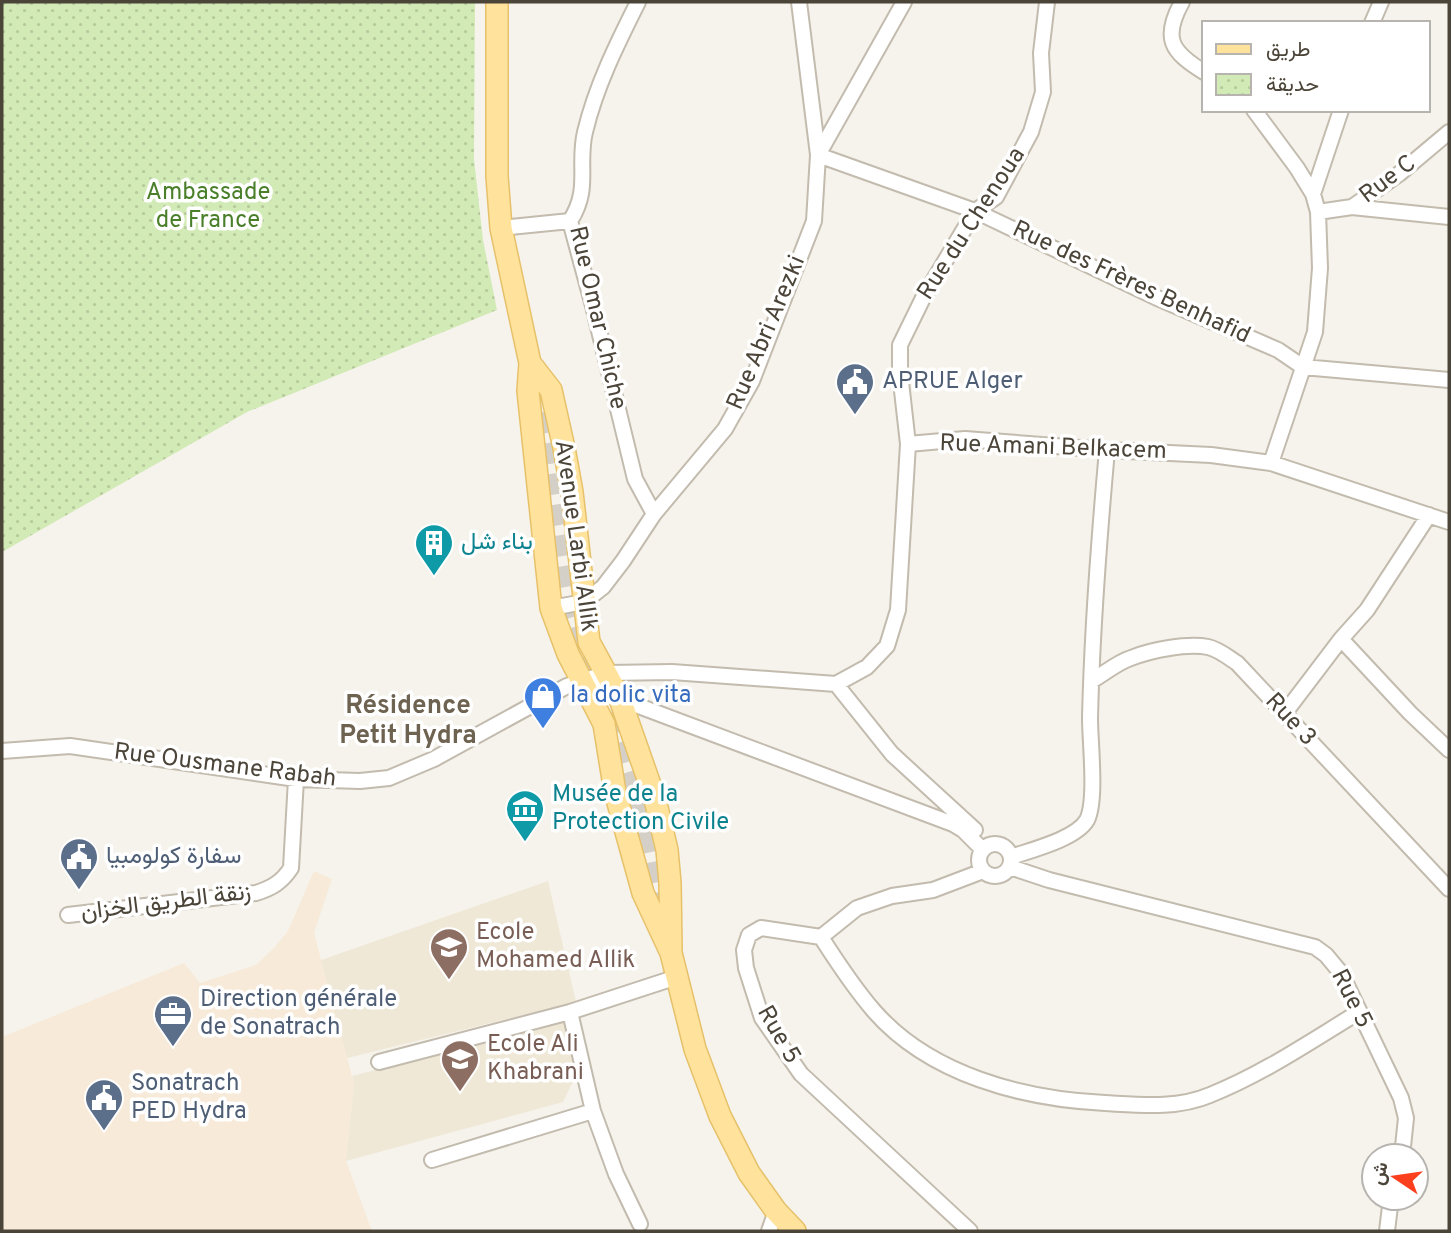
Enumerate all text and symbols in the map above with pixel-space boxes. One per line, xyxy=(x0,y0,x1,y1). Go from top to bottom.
legend xyxy=(1202,21,1430,112)
text: طريق xyxy=(1266,37,1311,64)
text: حديقة xyxy=(1266,72,1319,99)
street label: Rue du Chenoua xyxy=(911,142,1033,306)
street label: Rue C xyxy=(1354,149,1422,211)
park label: Ambassade de France xyxy=(146,178,270,236)
street label: Rue des Frères Benhafid xyxy=(1007,215,1255,351)
street label: Rue Omar Chiche xyxy=(561,223,633,413)
street label: Rue Abri Arezki xyxy=(721,251,813,415)
public building icon: APRUE Alger xyxy=(834,361,876,416)
place label: APRUE Alger xyxy=(882,367,1023,397)
street label: Rue Amani Belkacem xyxy=(939,429,1167,467)
street label: Avenue Larbi Allik xyxy=(547,438,603,634)
building icon: بناء شل xyxy=(413,522,455,577)
place label: بناء شل xyxy=(461,528,533,558)
shop icon: la dolic vita xyxy=(522,675,564,730)
place label: la dolic vita xyxy=(570,681,691,711)
street label: Rue 3 xyxy=(1258,687,1322,753)
district label: Résidence Petit Hydra xyxy=(339,690,477,753)
street label: Rue Ousmane Rabah xyxy=(112,737,338,795)
place label: Musée de la Protection Civile xyxy=(552,780,729,838)
museum icon: Musée de la Protection Civile xyxy=(504,788,546,843)
public building icon: سفارة كولومبيا xyxy=(58,836,100,891)
place label: سفارة كولومبيا xyxy=(106,842,241,872)
street label: زنقة الطريق الخزان xyxy=(79,878,253,928)
place label: Ecole Mohamed Allik xyxy=(476,918,635,976)
school or university icon: Ecole Mohamed Allik xyxy=(428,926,470,981)
street label: Rue 5 xyxy=(1323,964,1379,1034)
place label: Direction générale de Sonatrach xyxy=(200,985,397,1043)
office icon: Direction générale de Sonatrach xyxy=(152,993,194,1048)
street label: Rue 5 xyxy=(749,1000,807,1070)
place label: Ecole Ali Khabrani xyxy=(487,1030,584,1088)
school or university icon: Ecole Ali Khabrani xyxy=(439,1038,481,1093)
place label: Sonatrach PED Hydra xyxy=(131,1069,247,1127)
public building icon: Sonatrach PED Hydra xyxy=(83,1077,125,1132)
north arrow xyxy=(1360,1142,1430,1212)
text: ش xyxy=(1366,1160,1395,1187)

